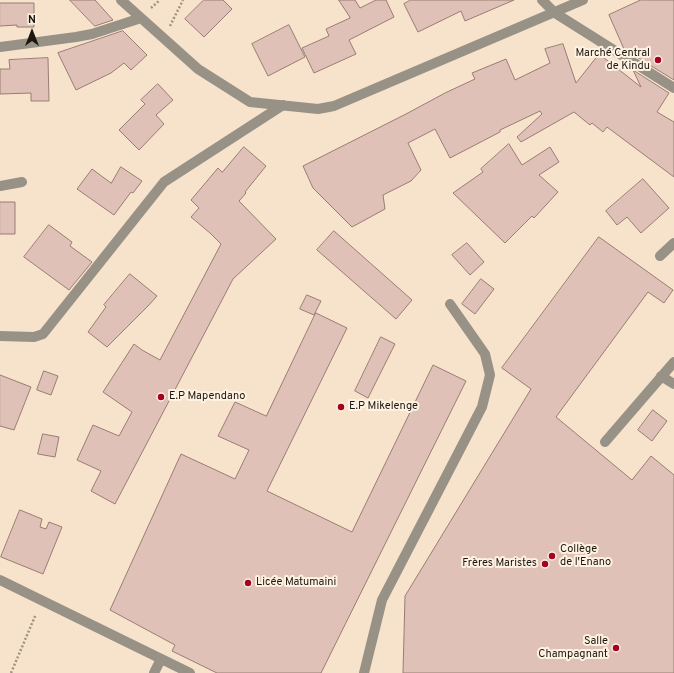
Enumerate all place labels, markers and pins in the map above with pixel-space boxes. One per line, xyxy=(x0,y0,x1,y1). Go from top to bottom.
place label: Marché Central de Kindu xyxy=(576,47,650,73)
marker: Marché Central de Kindu xyxy=(653,55,663,65)
place label: E.P Mapendano xyxy=(169,390,245,404)
marker: E.P Mapendano xyxy=(156,392,166,402)
place label: E.P Mikelenge xyxy=(349,400,418,414)
marker: E.P Mikelenge xyxy=(336,402,346,412)
place label: Collège de l'Enano xyxy=(560,543,611,569)
marker: Collège de l'Enano xyxy=(547,551,557,561)
place label: Frères Maristes xyxy=(462,557,537,571)
marker: Frères Maristes xyxy=(540,559,550,569)
place label: Licée Matumaini xyxy=(256,576,336,590)
marker: Licée Matumaini xyxy=(243,578,253,588)
place label: Salle Champagnant xyxy=(538,635,608,661)
marker: Salle Champagnant xyxy=(611,643,621,653)

